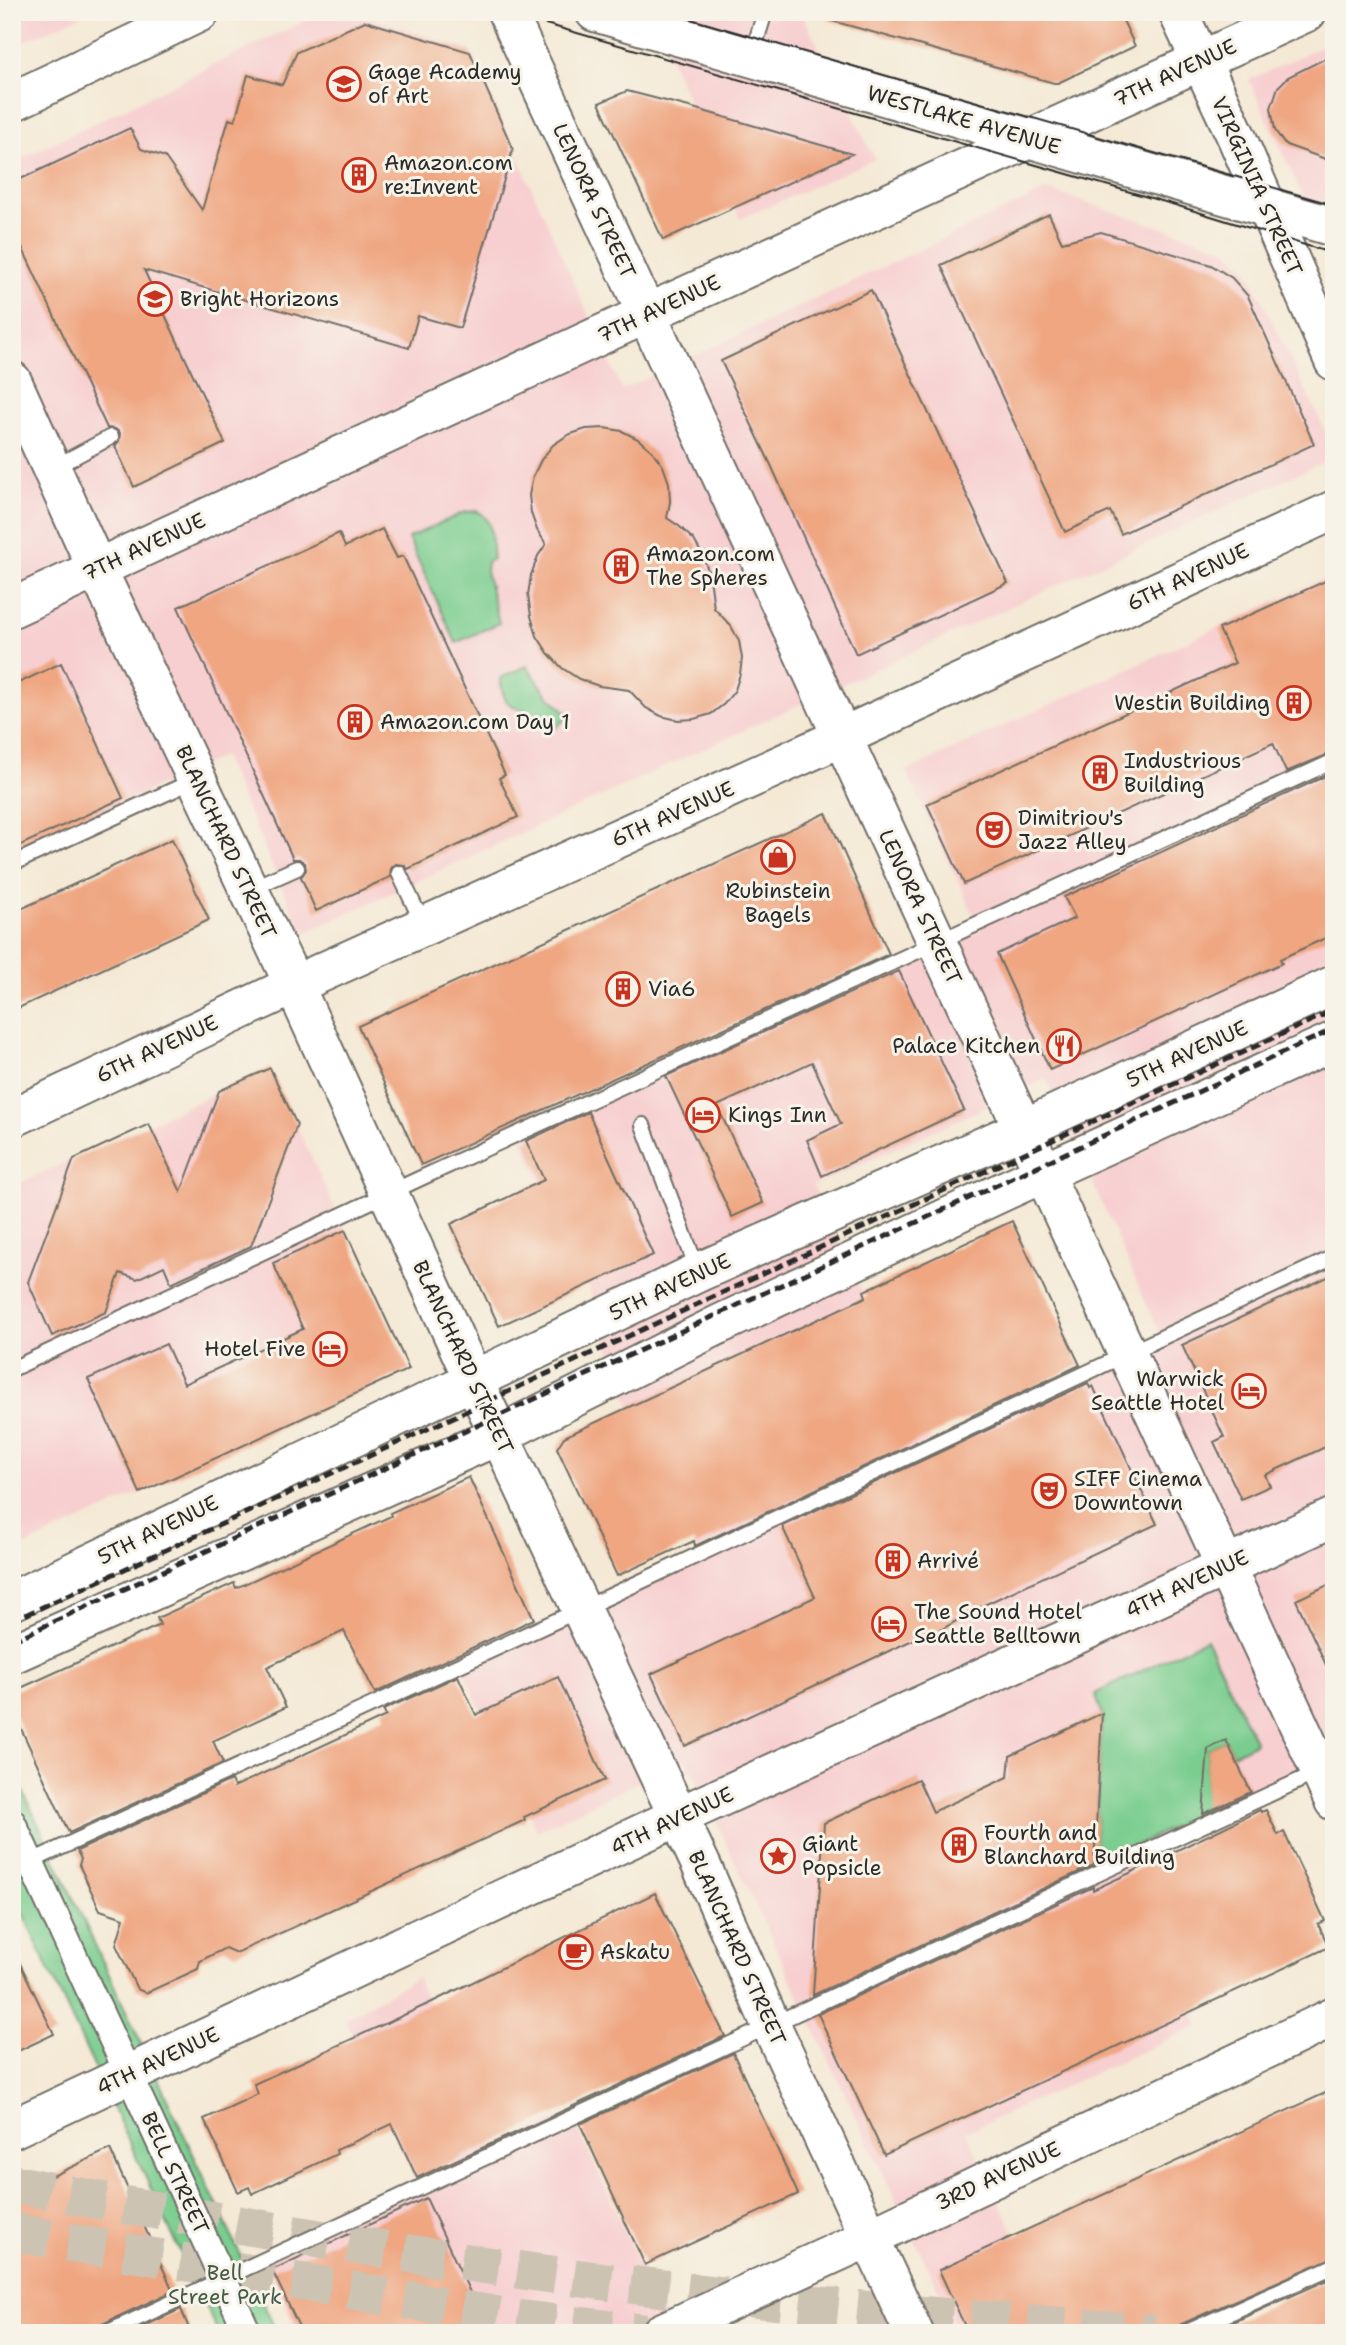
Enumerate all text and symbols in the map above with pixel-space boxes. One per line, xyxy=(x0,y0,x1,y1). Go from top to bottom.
street label: 7TH AVENUE xyxy=(1109,32,1241,114)
place label: Gage Academy of Art xyxy=(368,58,522,110)
school or university icon: Gage Academy of Art xyxy=(325,65,363,103)
street label: WESTLAKE AVENUE xyxy=(864,79,1064,161)
street label: VIRGINIA STREET xyxy=(1205,92,1309,280)
street label: LENORA STREET xyxy=(546,119,642,283)
place label: Amazon.com re:Invent xyxy=(384,149,513,201)
building icon: Amazon.com re:Invent xyxy=(340,156,378,194)
street label: 7TH AVENUE xyxy=(593,268,725,350)
school or university icon: Bright Horizons xyxy=(136,280,174,318)
place label: Bright Horizons xyxy=(180,285,339,313)
street label: 7TH AVENUE xyxy=(78,506,210,588)
street label: 6TH AVENUE xyxy=(1122,536,1254,618)
place label: Amazon.com The Spheres xyxy=(646,540,775,592)
building icon: Amazon.com The Spheres xyxy=(602,547,640,585)
building icon: Westin Building xyxy=(1275,684,1313,722)
place label: Westin Building xyxy=(1114,689,1270,717)
building icon: Amazon.com Day 1 xyxy=(336,703,374,741)
place label: Amazon.com Day 1 xyxy=(380,708,570,736)
street label: BLANCHARD STREET xyxy=(169,741,283,943)
place label: Industrious Building xyxy=(1124,747,1242,799)
building icon: Industrious Building xyxy=(1081,754,1119,792)
street label: 6TH AVENUE xyxy=(607,774,739,854)
place label: Dimitriou's Jazz Alley xyxy=(1018,804,1127,856)
theatre icon: Dimitriou's Jazz Alley xyxy=(975,811,1013,849)
street label: LENORA STREET xyxy=(872,825,968,989)
shop icon: Rubinstein Bagels xyxy=(759,838,797,876)
place label: Rubinstein Bagels xyxy=(725,877,831,929)
building icon: Via6 xyxy=(604,970,642,1008)
place label: Via6 xyxy=(648,975,696,1003)
street label: 6TH AVENUE xyxy=(91,1008,223,1090)
street label: 5TH AVENUE xyxy=(1122,1014,1252,1094)
restaurant icon: Palace Kitchen xyxy=(1045,1027,1083,1065)
place label: Palace Kitchen xyxy=(892,1032,1040,1060)
hotel icon: Kings Inn xyxy=(684,1096,722,1134)
place label: Kings Inn xyxy=(728,1101,827,1129)
street label: 5TH AVENUE xyxy=(605,1247,735,1327)
street label: BLANCHARD STREET xyxy=(406,1256,520,1458)
hotel icon: Hotel Five xyxy=(311,1330,349,1368)
place label: Hotel Five xyxy=(204,1335,306,1363)
place label: Warwick Seattle Hotel xyxy=(1091,1365,1225,1417)
hotel icon: Warwick Seattle Hotel xyxy=(1230,1372,1268,1410)
place label: SIFF Cinema Downtown xyxy=(1074,1465,1202,1517)
theatre icon: SIFF Cinema Downtown xyxy=(1030,1472,1068,1510)
street label: 5TH AVENUE xyxy=(93,1489,223,1571)
building icon: Arrivé xyxy=(874,1542,912,1580)
street label: 4TH AVENUE xyxy=(1121,1543,1253,1625)
place label: Arrivé xyxy=(917,1547,979,1575)
place label: The Sound Hotel Seattle Belltown xyxy=(914,1598,1082,1650)
hotel icon: The Sound Hotel Seattle Belltown xyxy=(870,1605,908,1643)
street label: 4TH AVENUE xyxy=(606,1780,738,1862)
place label: Fourth and Blanchard Building xyxy=(984,1819,1175,1871)
building icon: Fourth and Blanchard Building xyxy=(940,1826,978,1864)
place label: Giant Popsicle xyxy=(802,1830,882,1882)
place icon: Giant Popsicle xyxy=(759,1837,797,1875)
street label: BLANCHARD STREET xyxy=(681,1846,793,2050)
cafe icon: Askatu xyxy=(557,1933,595,1971)
place label: Askatu xyxy=(600,1938,670,1966)
street label: 4TH AVENUE xyxy=(92,2020,224,2102)
street label: BELL STREET xyxy=(134,2107,216,2239)
street label: 3RD AVENUE xyxy=(931,2135,1065,2217)
park label: Bell Street Park xyxy=(168,2259,282,2311)

